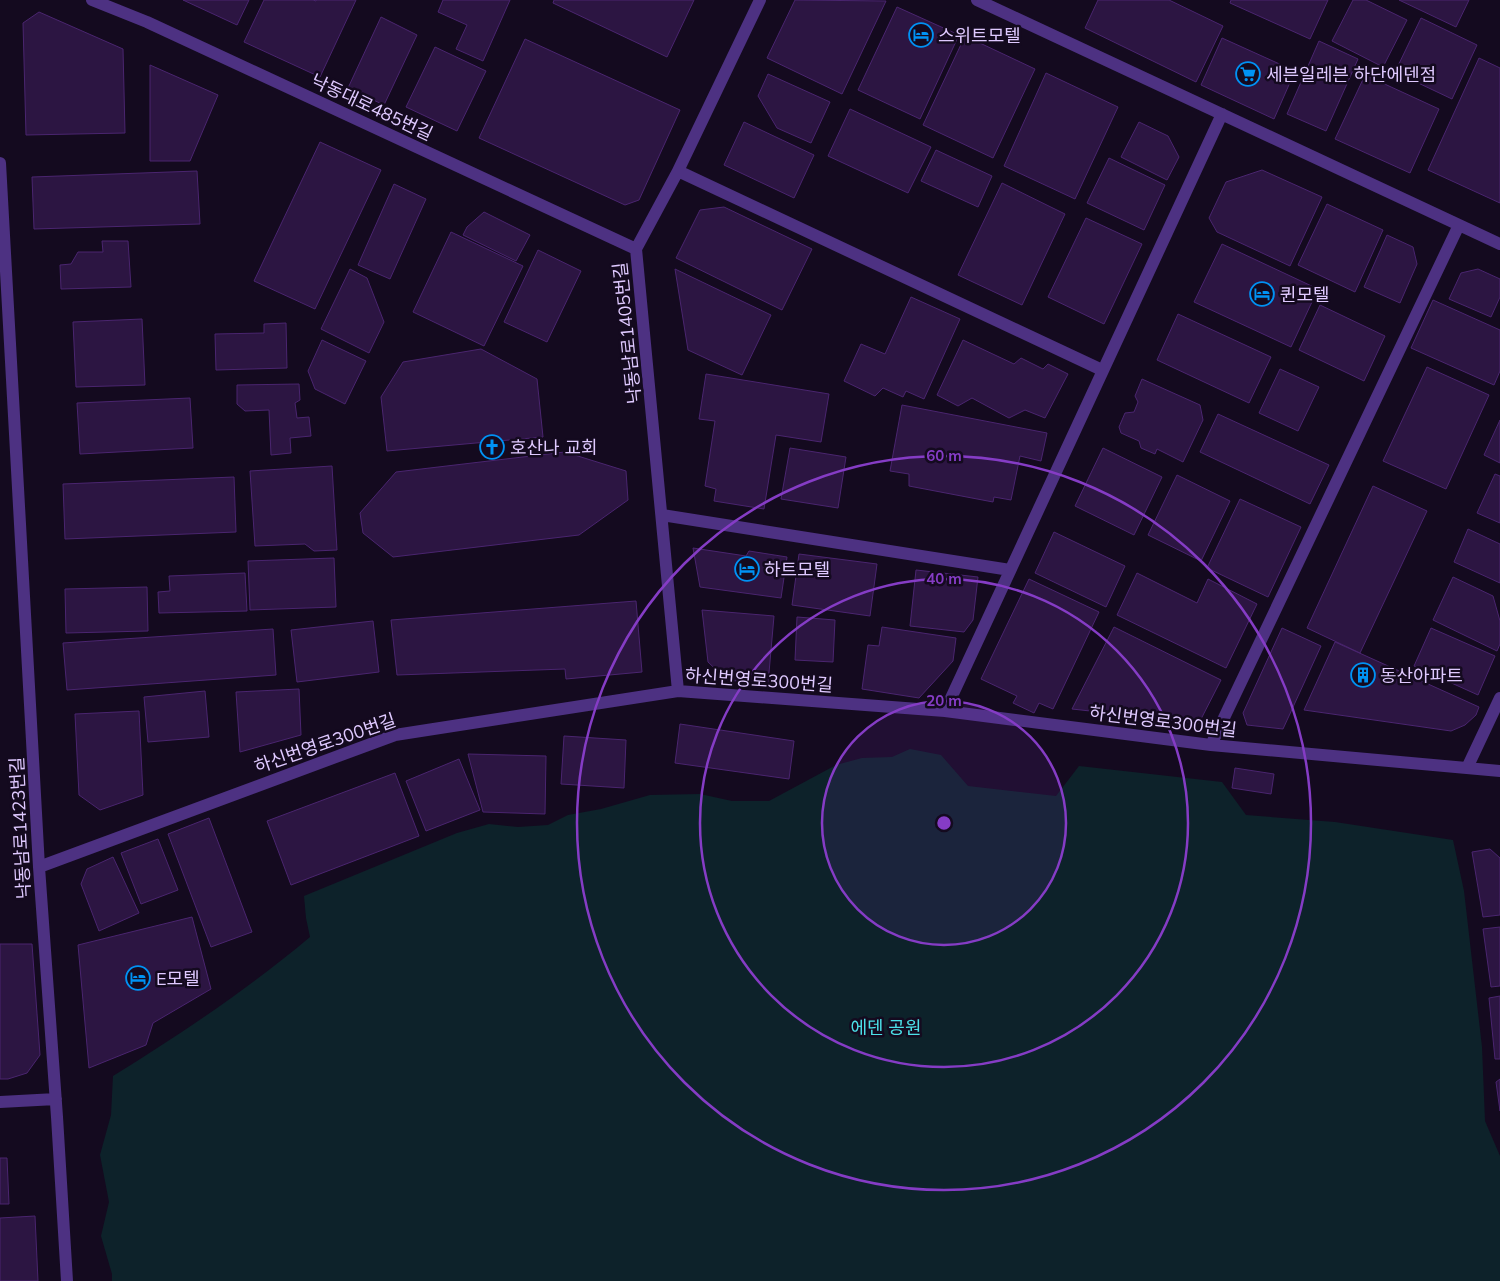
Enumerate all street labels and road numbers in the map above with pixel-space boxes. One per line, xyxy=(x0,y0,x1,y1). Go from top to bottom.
street label: 낙동대로485번길 xyxy=(307,69,437,145)
street label: 낙동남로1405번길 xyxy=(608,261,646,405)
street label: 하신번영로300번길 xyxy=(684,663,834,697)
street label: 하신번영로300번길 xyxy=(1088,701,1238,741)
street label: 하신번영로300번길 xyxy=(251,708,399,778)
street label: 낙동남로1423번길 xyxy=(5,756,35,900)

